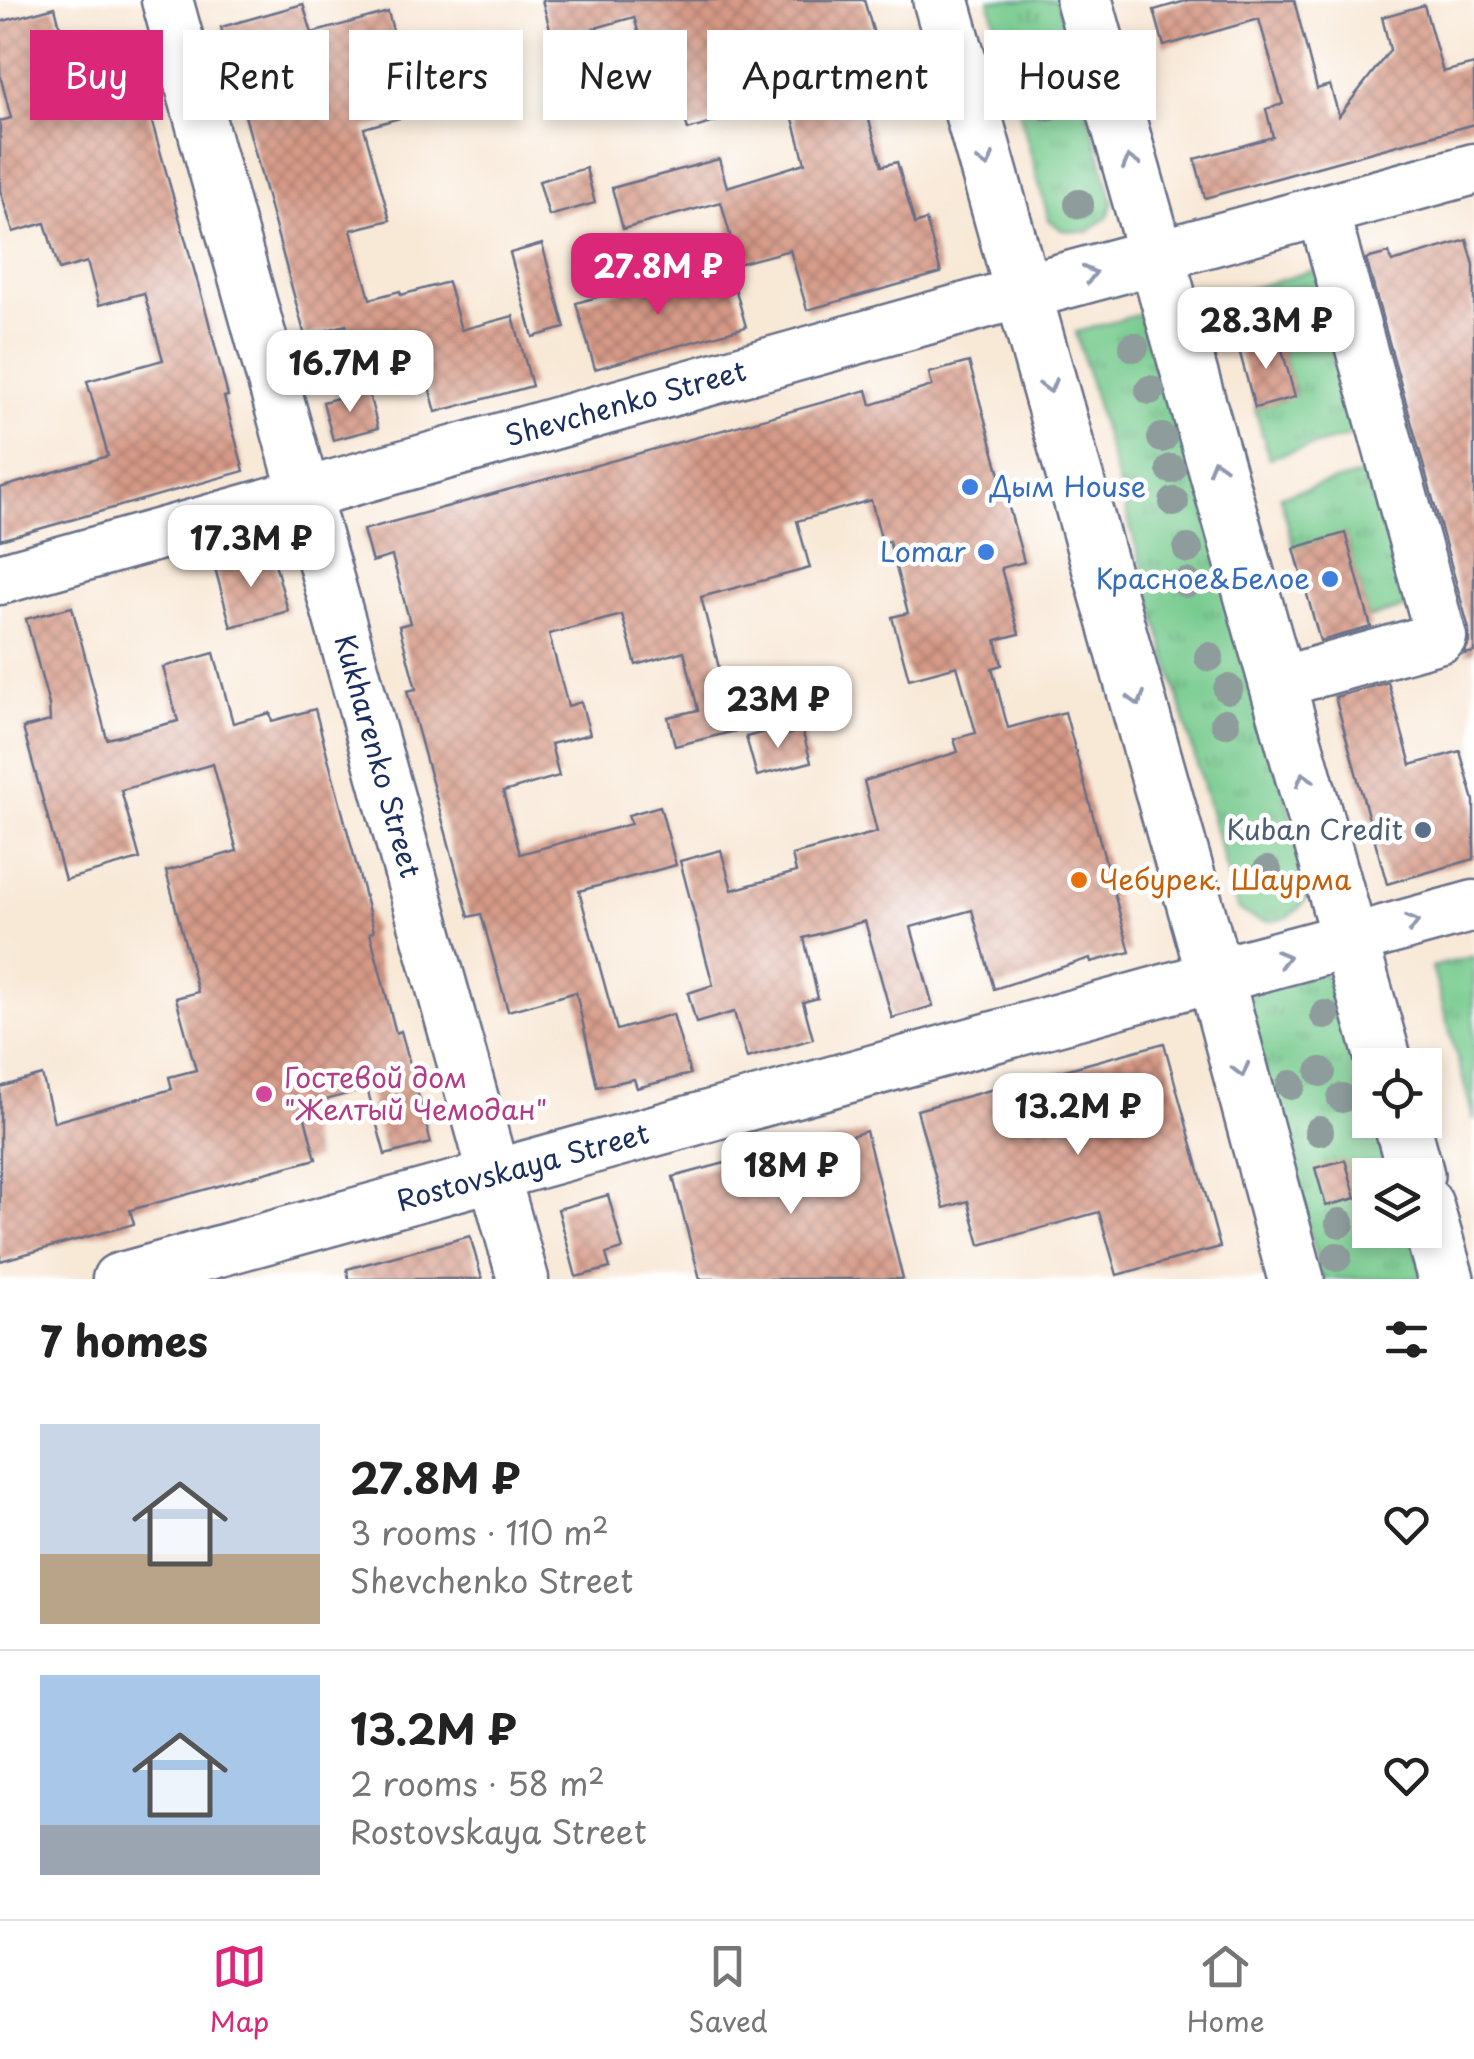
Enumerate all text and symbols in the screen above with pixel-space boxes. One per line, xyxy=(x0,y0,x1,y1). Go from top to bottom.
chip: Buy xyxy=(30,30,163,120)
chip: Rent xyxy=(183,30,329,120)
chip: Filters xyxy=(349,30,523,120)
chip: New xyxy=(543,30,687,120)
chip: Apartment xyxy=(707,30,964,120)
chip: House xyxy=(984,30,1156,120)
one-way arrow xyxy=(974,152,995,169)
one-way arrow xyxy=(1121,154,1142,171)
pin: 27.8M ₽ xyxy=(566,233,750,318)
text: 27.8M ₽ xyxy=(593,241,723,289)
one-way arrow xyxy=(1081,265,1098,286)
pin: 28.3M ₽ xyxy=(1174,287,1358,372)
text: 28.3M ₽ xyxy=(1199,295,1333,343)
pin: 16.7M ₽ xyxy=(258,330,442,415)
text: 16.7M ₽ xyxy=(289,338,411,386)
street label: Shevchenko Street xyxy=(500,348,751,456)
one-way arrow xyxy=(1037,377,1058,394)
one-way arrow xyxy=(1207,458,1228,475)
place label: Дым House xyxy=(989,464,1146,507)
marker: Дым House xyxy=(959,476,981,498)
pin: 17.3M ₽ xyxy=(159,505,343,590)
text: 17.3M ₽ xyxy=(190,513,312,561)
place label: Lomar xyxy=(880,529,966,572)
marker: Lomar xyxy=(975,541,997,563)
place label: Красное&Белое xyxy=(1096,556,1310,599)
marker: Красное&Белое xyxy=(1319,568,1341,590)
street label: Kukharenko Street xyxy=(325,629,433,882)
pin: 23M ₽ xyxy=(708,666,848,751)
text: 23M ₽ xyxy=(726,674,830,722)
one-way arrow xyxy=(1126,690,1147,707)
one-way arrow xyxy=(1295,770,1316,788)
place label: Kuban Credit xyxy=(1227,807,1403,850)
marker: Kuban Credit xyxy=(1412,819,1434,841)
place label: Чебурек. Шаурма xyxy=(1099,857,1352,900)
marker: Чебурек. Шаурма xyxy=(1068,869,1090,891)
one-way arrow xyxy=(1403,913,1420,934)
one-way arrow xyxy=(1273,949,1290,970)
map controls xyxy=(1352,1048,1442,1248)
button: locate xyxy=(1352,1048,1442,1138)
place label: Гостевой дом "Желтый Чемодан" xyxy=(284,1055,547,1130)
one-way arrow xyxy=(1229,1061,1250,1079)
pin: 13.2M ₽ xyxy=(986,1073,1170,1158)
text: 13.2M ₽ xyxy=(1015,1081,1141,1129)
marker: Гостевой дом "Желтый Чемодан" xyxy=(253,1083,275,1105)
street label: Rostovskaya Street xyxy=(391,1110,653,1221)
pin: 18M ₽ xyxy=(721,1132,861,1217)
text: 18M ₽ xyxy=(743,1140,839,1188)
button: layers xyxy=(1352,1158,1442,1248)
text: 7 homes xyxy=(40,1308,208,1371)
icon: filters xyxy=(1379,1312,1434,1367)
text: 27.8M ₽ xyxy=(350,1445,521,1508)
icon: home xyxy=(120,1464,240,1584)
icon: heart xyxy=(1379,1497,1434,1552)
text: 3 rooms · 110 m² xyxy=(350,1508,609,1556)
text: Shevchenko Street xyxy=(350,1556,633,1604)
text: 13.2M ₽ xyxy=(350,1696,517,1759)
icon: home xyxy=(120,1715,240,1835)
icon: heart xyxy=(1379,1748,1434,1803)
text: 2 rooms · 58 m² xyxy=(350,1759,605,1807)
text: Rostovskaya Street xyxy=(350,1807,647,1855)
tab: Map xyxy=(209,1939,269,2042)
tab: Saved xyxy=(688,1939,768,2042)
tab: Home xyxy=(1187,1939,1265,2042)

